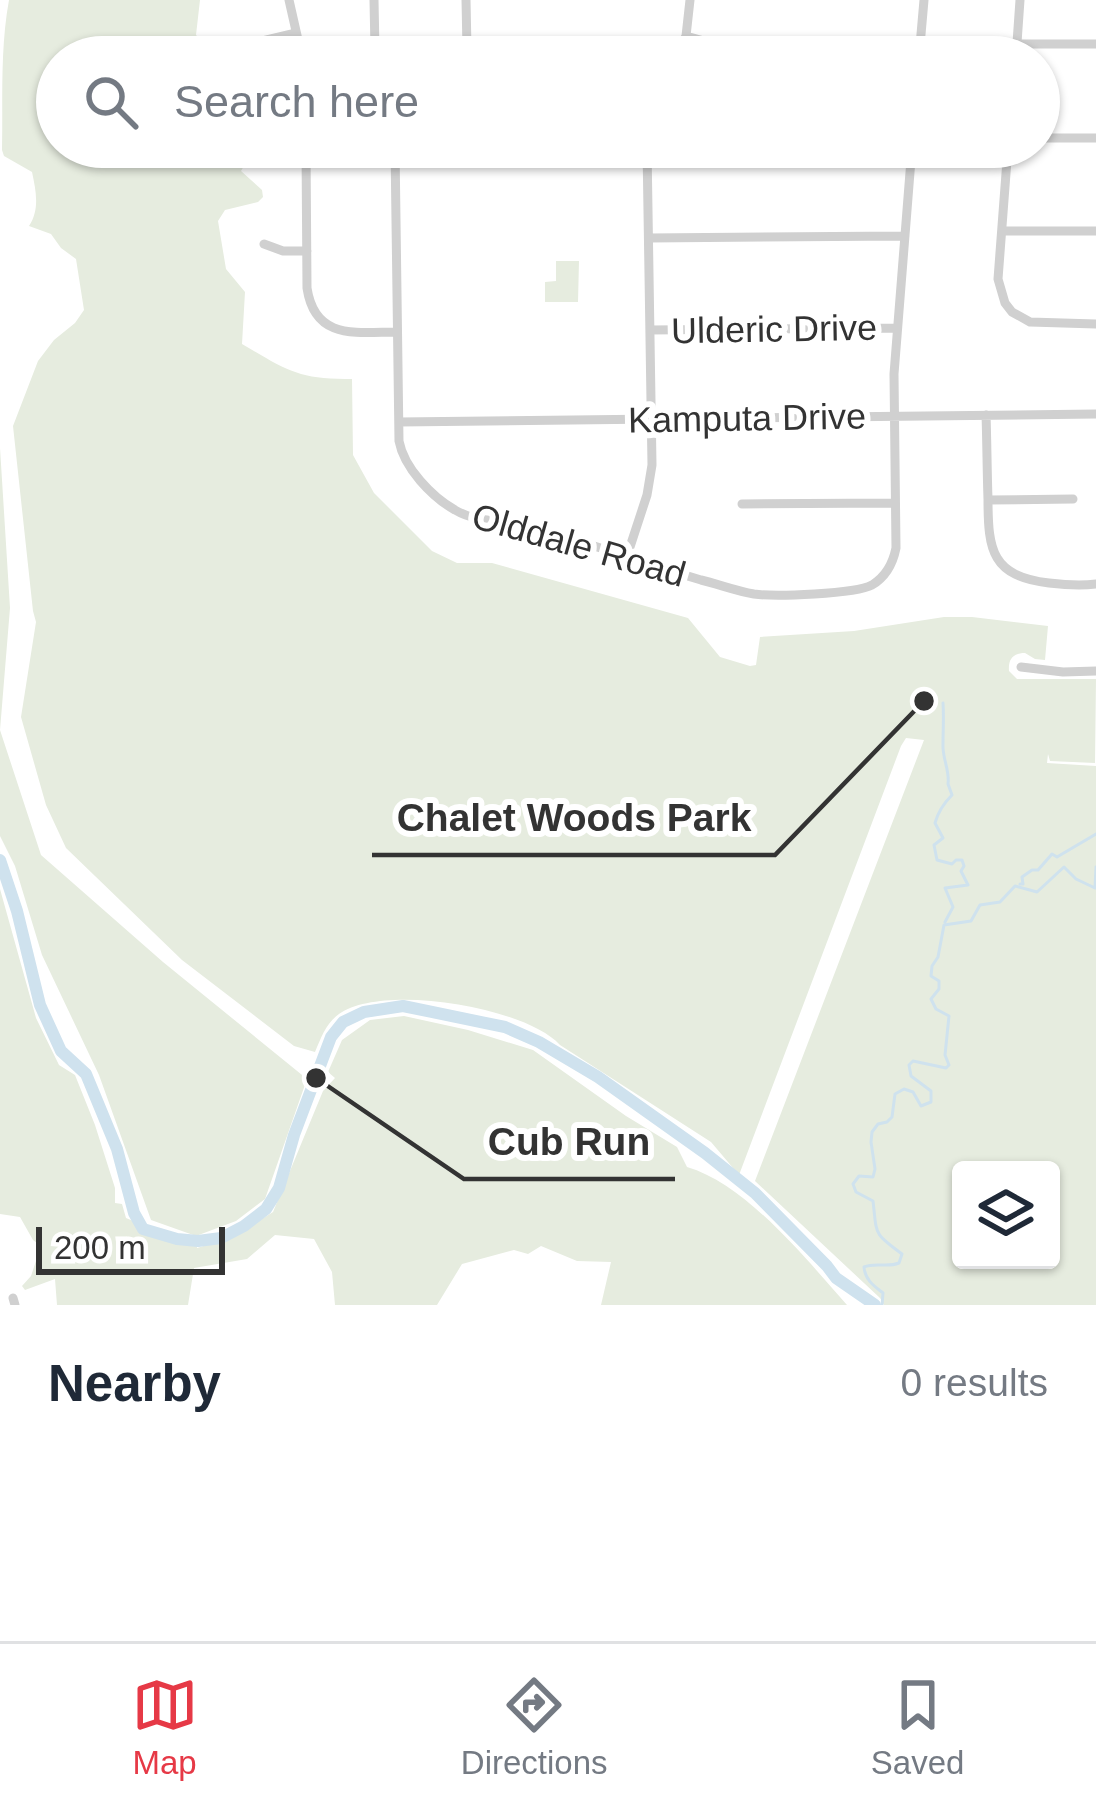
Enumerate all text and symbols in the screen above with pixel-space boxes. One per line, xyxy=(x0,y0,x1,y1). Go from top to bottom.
search box xyxy=(36,36,1060,168)
icon: search xyxy=(78,69,144,135)
text: Search here xyxy=(174,76,419,127)
street label: Ulderic Drive xyxy=(671,307,877,351)
street label: Kamputa Drive xyxy=(628,395,866,441)
street label: Olddale Road xyxy=(468,495,690,595)
callout: Chalet Woods Park xyxy=(372,780,775,855)
text: Chalet Woods Park xyxy=(397,796,752,839)
callout: Cub Run xyxy=(464,1104,675,1179)
text: Cub Run xyxy=(488,1120,650,1163)
map controls xyxy=(952,1161,1060,1269)
button: layers xyxy=(952,1161,1060,1269)
scale bar xyxy=(36,1221,225,1274)
text: 200 m xyxy=(54,1229,146,1266)
text: Nearby xyxy=(48,1355,221,1412)
text: 0 results xyxy=(901,1361,1048,1404)
tab: Map xyxy=(132,1672,198,1782)
tab: Directions xyxy=(461,1672,608,1782)
tab: Saved xyxy=(871,1672,964,1782)

